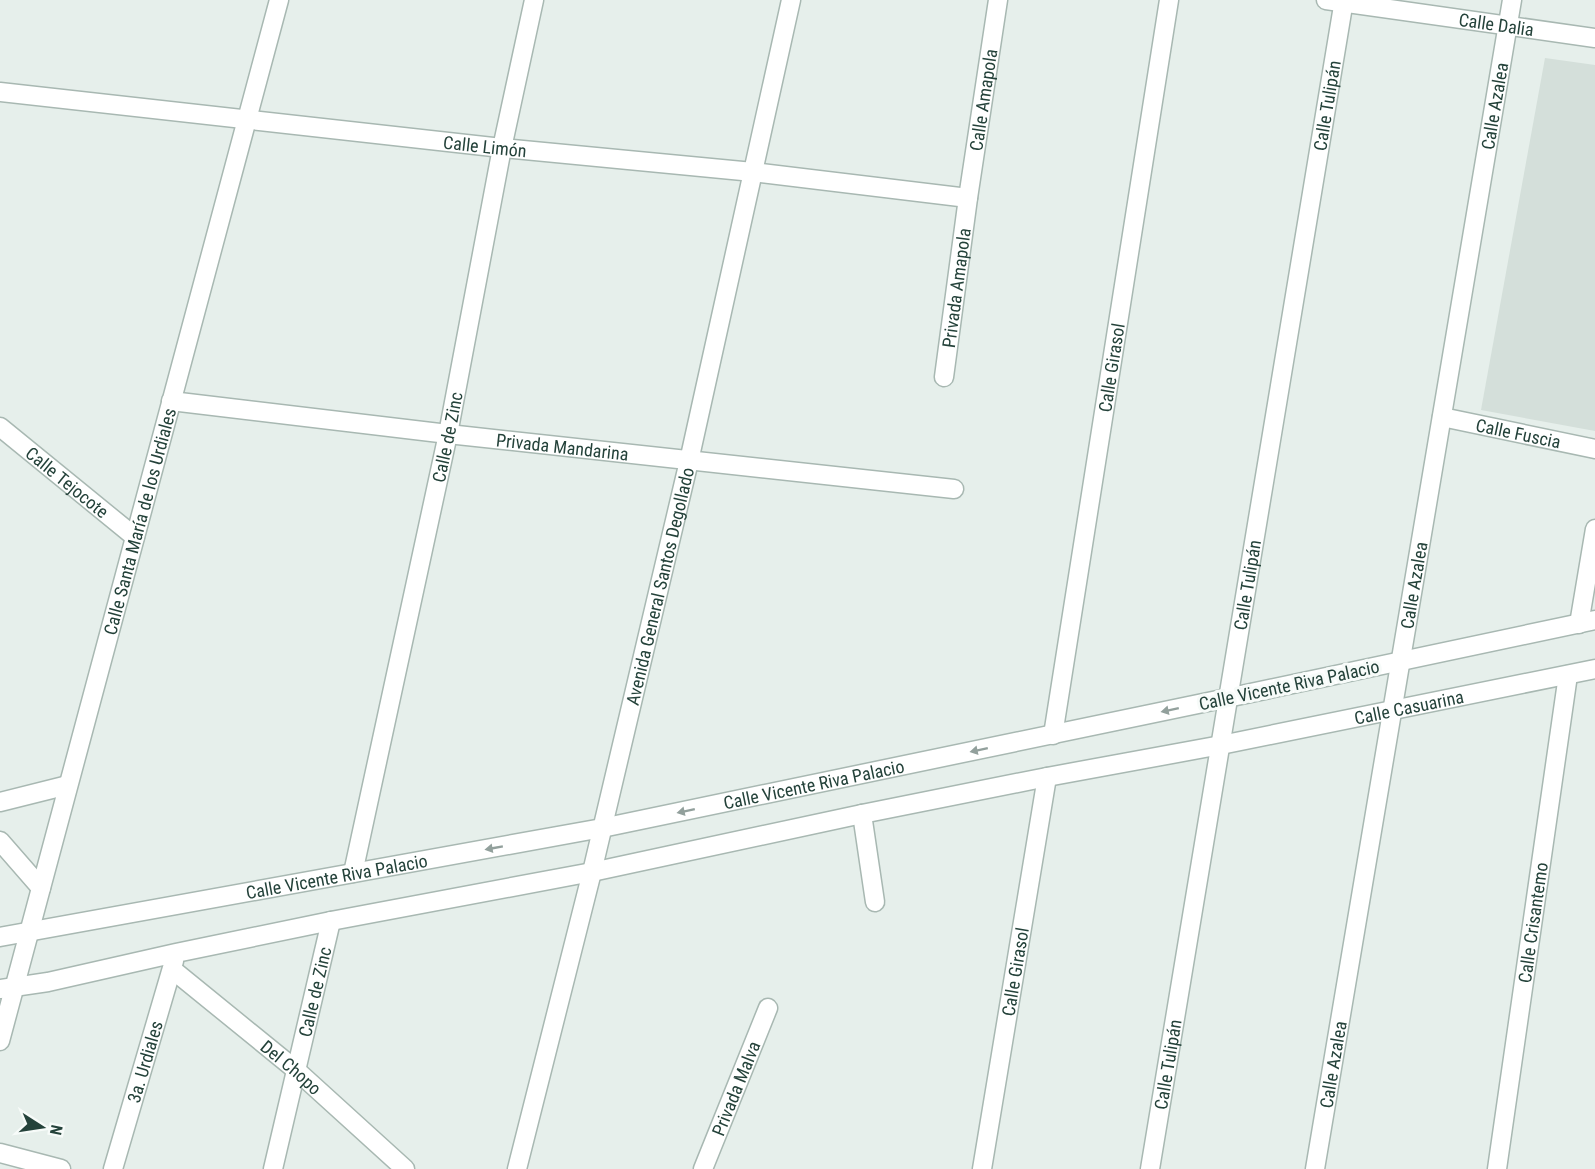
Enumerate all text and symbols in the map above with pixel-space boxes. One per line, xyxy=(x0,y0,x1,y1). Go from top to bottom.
street label: Calle Dalia xyxy=(1457,8,1535,40)
street label: Calle Amapola xyxy=(965,47,1001,152)
street label: Calle Tulipán xyxy=(1309,59,1344,152)
street label: Calle Azalea xyxy=(1476,61,1512,151)
street label: Calle Limón xyxy=(442,131,528,161)
street label: Privada Amapola xyxy=(938,227,974,349)
street label: Calle Girasol xyxy=(1094,322,1128,413)
street label: Calle de Zinc xyxy=(427,390,466,484)
street label: Calle Santa María de los Urdiales xyxy=(99,406,180,637)
street label: Calle Fuscia xyxy=(1474,414,1563,452)
street label: Privada Mandarina xyxy=(495,429,630,464)
street label: Calle Tejocote xyxy=(22,442,113,522)
street label: Avenida General Santos Degollado xyxy=(621,465,698,707)
street label: Calle Tulipán xyxy=(1229,538,1265,632)
street label: Calle Azalea xyxy=(1396,540,1431,630)
street label: Calle Vicente Riva Palacio xyxy=(1197,656,1381,714)
street label: Calle Casuarina xyxy=(1352,685,1465,728)
one-way arrow xyxy=(1160,706,1179,715)
one-way arrow xyxy=(970,746,989,755)
street label: Calle Vicente Riva Palacio xyxy=(721,755,906,813)
one-way arrow xyxy=(676,807,695,816)
one-way arrow xyxy=(484,844,503,853)
street label: Calle Vicente Riva Palacio xyxy=(244,849,429,903)
street label: Calle Crisantemo xyxy=(1513,861,1551,984)
street label: Calle Girasol xyxy=(997,926,1032,1018)
street label: Calle de Zinc xyxy=(294,945,335,1039)
street label: 3a. Urdiales xyxy=(123,1018,166,1105)
street label: Calle Tulipán xyxy=(1150,1018,1185,1111)
street label: Calle Azalea xyxy=(1315,1019,1350,1110)
street label: Del Chopo xyxy=(257,1035,326,1099)
street label: Privada Malva xyxy=(707,1038,764,1139)
north arrow xyxy=(12,1097,72,1157)
text: N xyxy=(46,1123,66,1137)

